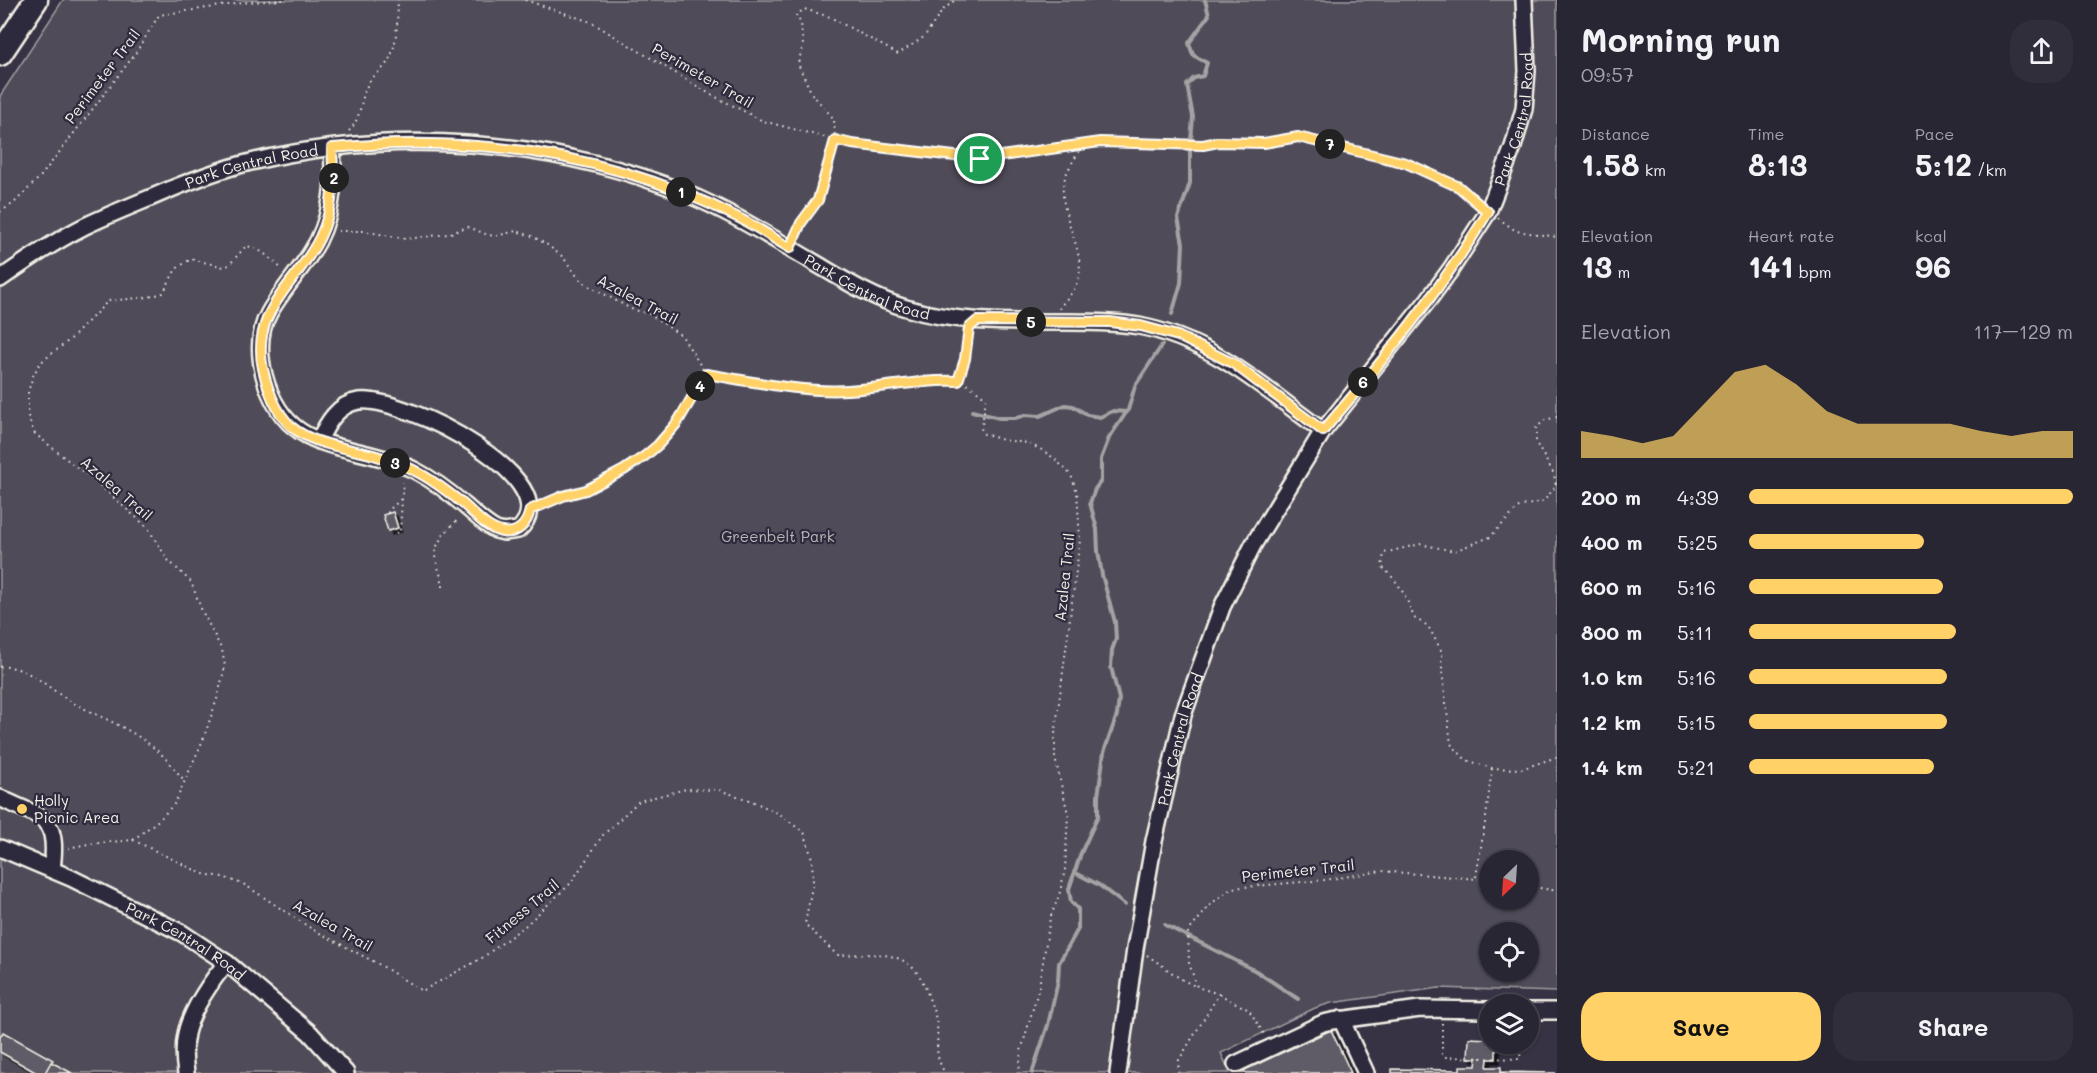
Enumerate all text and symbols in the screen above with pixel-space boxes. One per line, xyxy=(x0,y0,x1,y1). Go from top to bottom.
text: Morning run xyxy=(1581,17,1781,60)
button: share xyxy=(2010,20,2073,83)
street label: Perimeter Trail xyxy=(60,25,144,127)
street label: Perimeter Trail xyxy=(649,38,757,112)
street label: Park Central Road xyxy=(1489,52,1537,188)
text: 09:57 xyxy=(1581,61,1634,87)
text: Distance xyxy=(1581,123,1650,144)
text: Time xyxy=(1748,123,1784,144)
text: Pace xyxy=(1915,123,1954,144)
pin: 7 xyxy=(1315,129,1345,159)
pin xyxy=(954,133,1005,184)
text: 7 xyxy=(1326,133,1334,154)
street label: Park Central Road xyxy=(182,139,319,192)
icon: arrive xyxy=(963,142,996,175)
text: 1.58 xyxy=(1581,144,1640,184)
text: 8:13 xyxy=(1748,144,1807,184)
text: 5:12 xyxy=(1915,144,1972,184)
text: km xyxy=(1640,159,1666,180)
text: /km xyxy=(1972,159,2007,180)
pin: 2 xyxy=(319,163,349,193)
text: 2 xyxy=(330,167,338,188)
pin: 1 xyxy=(666,177,696,207)
text: 1 xyxy=(677,181,685,202)
text: Elevation xyxy=(1581,225,1653,246)
text: Heart rate xyxy=(1748,225,1834,246)
text: kcal xyxy=(1915,225,1947,246)
text: 13 xyxy=(1581,246,1612,286)
text: 141 xyxy=(1748,246,1794,286)
text: 96 xyxy=(1915,246,1951,286)
street label: Park Central Road xyxy=(801,249,932,324)
text: m xyxy=(1612,261,1630,282)
text: bpm xyxy=(1794,261,1832,282)
street label: Azalea Trail xyxy=(594,269,682,329)
pin: 5 xyxy=(1016,307,1046,337)
text: 5 xyxy=(1026,311,1036,332)
text: Elevation xyxy=(1581,318,1671,344)
text: 117–129 m xyxy=(1973,318,2073,344)
pin: 6 xyxy=(1348,367,1378,397)
pin: 4 xyxy=(685,371,715,401)
text: 6 xyxy=(1358,371,1368,392)
text: 4 xyxy=(695,375,705,396)
pin: 3 xyxy=(380,448,410,478)
street label: Azalea Trail xyxy=(77,451,157,525)
text: 3 xyxy=(390,452,400,473)
text: 200 m xyxy=(1581,484,1641,510)
text: 4:39 xyxy=(1677,484,1718,510)
park label: Greenbelt Park xyxy=(721,526,835,546)
text: 400 m xyxy=(1581,529,1642,555)
text: 5:25 xyxy=(1677,529,1718,555)
street label: Azalea Trail xyxy=(1049,532,1079,622)
text: 600 m xyxy=(1581,574,1642,600)
text: 5:16 xyxy=(1677,574,1716,600)
text: 800 m xyxy=(1581,619,1642,645)
text: 5:11 xyxy=(1677,619,1713,645)
text: 1.0 km xyxy=(1581,664,1643,690)
text: 5:16 xyxy=(1677,664,1716,690)
street label: Park Central Road xyxy=(1153,670,1207,807)
text: 1.2 km xyxy=(1581,709,1641,735)
text: 5:15 xyxy=(1677,709,1715,735)
text: 1.4 km xyxy=(1581,754,1643,780)
text: 5:21 xyxy=(1677,754,1715,780)
place label: Holly Picnic Area xyxy=(34,790,120,827)
marker: Holly Picnic Area xyxy=(15,802,29,816)
north arrow xyxy=(1479,850,1539,910)
map controls xyxy=(1479,850,1539,1054)
street label: Perimeter Trail xyxy=(1240,854,1356,886)
street label: Fitness Trail xyxy=(481,874,563,948)
street label: Azalea Trail xyxy=(290,894,376,956)
street label: Park Central Road xyxy=(123,897,250,984)
button: locate xyxy=(1479,922,1539,982)
button: Save xyxy=(1581,992,1821,1061)
button: Share xyxy=(1833,992,2073,1061)
button: layers xyxy=(1479,994,1539,1054)

